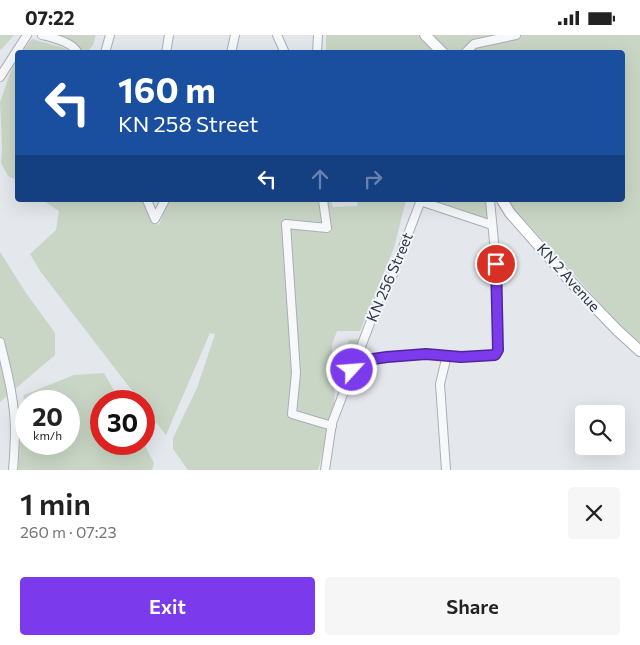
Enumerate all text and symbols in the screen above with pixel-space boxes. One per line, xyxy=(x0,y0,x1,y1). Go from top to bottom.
text: 07:22 xyxy=(25,6,75,29)
text: 160 m xyxy=(118,67,216,110)
icon: left xyxy=(35,70,100,135)
text: KN 258 Street xyxy=(118,110,258,137)
icon: left xyxy=(253,165,281,193)
icon: ahead xyxy=(306,165,334,193)
icon: right xyxy=(359,165,387,193)
street label: KN 256 Street xyxy=(362,230,416,324)
street label: KN 2 Avenue xyxy=(534,239,604,315)
pin xyxy=(475,243,517,285)
icon: arrive xyxy=(482,250,510,278)
position arrow xyxy=(325,343,377,395)
speed limit sign: 30 xyxy=(90,390,155,455)
text: 20 xyxy=(32,401,63,431)
map controls xyxy=(575,405,625,455)
button: search xyxy=(575,405,625,455)
text: km/h xyxy=(33,428,62,442)
text: 1 min xyxy=(20,484,91,521)
button: close xyxy=(568,487,620,539)
text: 260 m · 07:23 xyxy=(20,522,117,541)
button: Exit xyxy=(20,577,315,635)
button: Share xyxy=(325,577,620,635)

